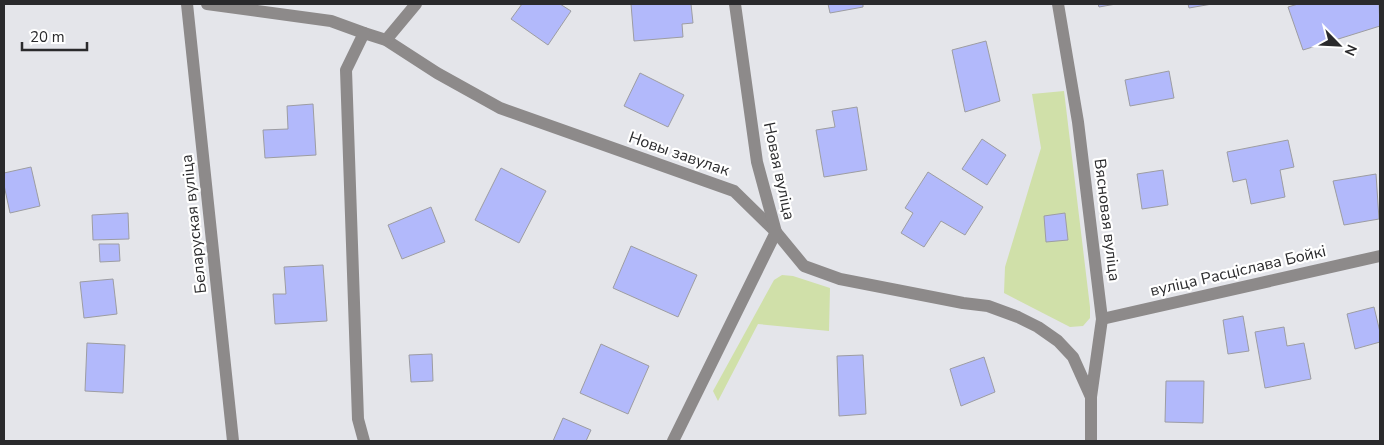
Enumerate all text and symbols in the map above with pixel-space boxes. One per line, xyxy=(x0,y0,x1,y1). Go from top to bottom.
scale bar xyxy=(22,20,88,52)
north arrow xyxy=(1314,20,1364,70)
text: 20 m xyxy=(30,27,65,47)
text: N xyxy=(1340,41,1361,59)
street label: Новая вуліца xyxy=(758,120,800,222)
street label: Новы завулак xyxy=(626,126,733,182)
street label: Беларуская вуліца xyxy=(176,153,212,295)
street label: Вясновая вуліца xyxy=(1089,157,1125,283)
street label: вуліца Расціслава Бойкі xyxy=(1148,240,1328,302)

